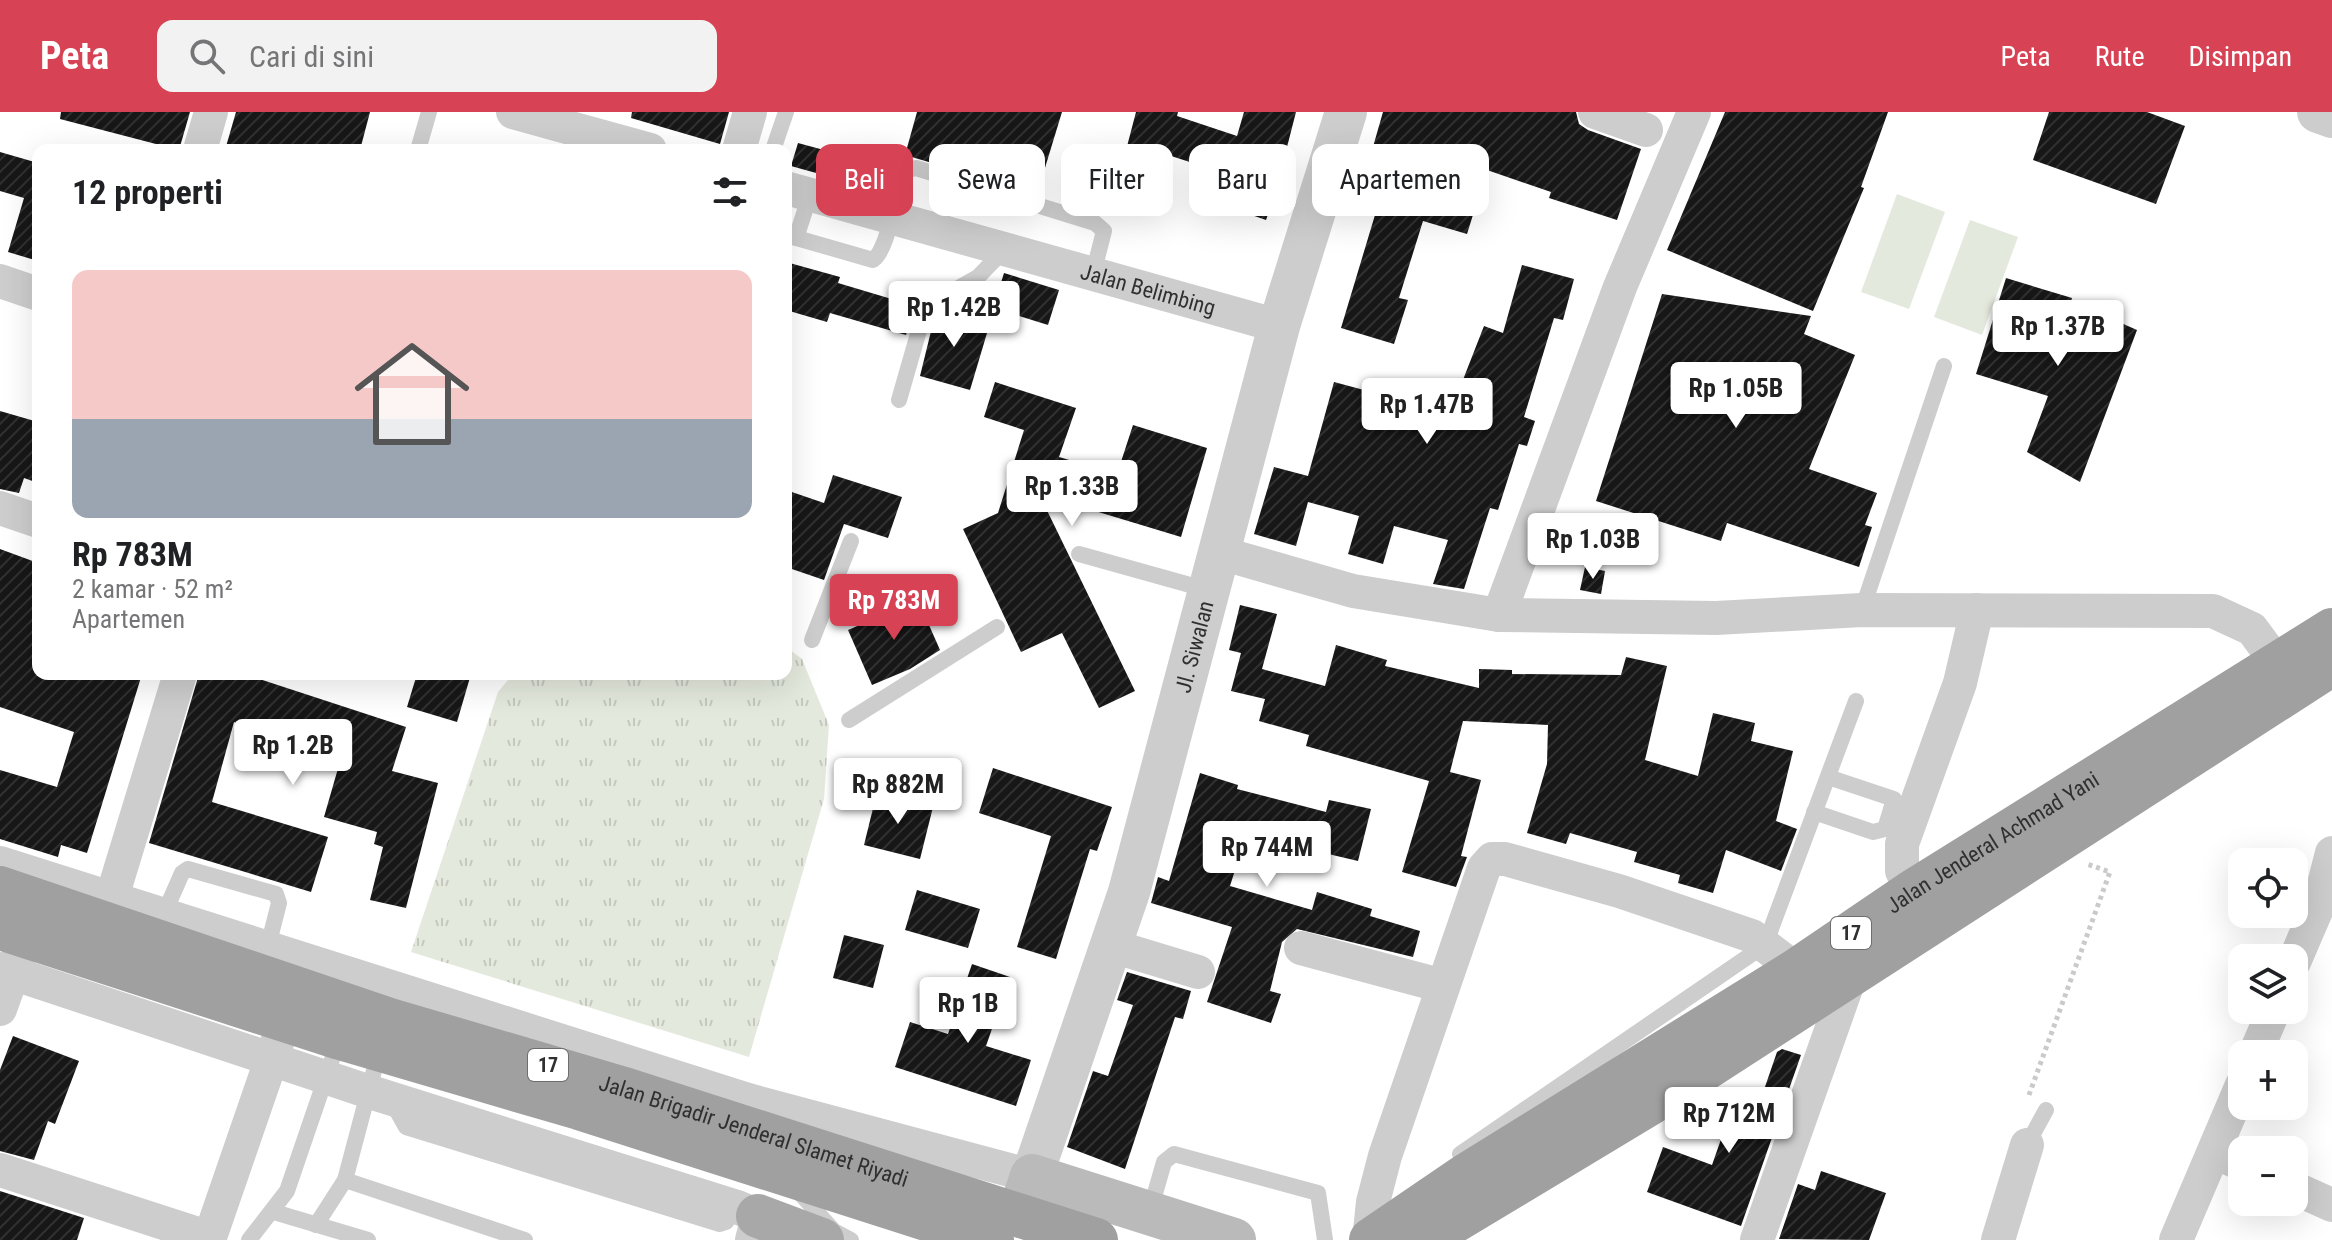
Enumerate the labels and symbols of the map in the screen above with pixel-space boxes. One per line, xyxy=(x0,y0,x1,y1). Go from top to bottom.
street label: Jalan Belimbing xyxy=(1078,259,1218,320)
pin: Rp 1.42B xyxy=(871,281,1037,349)
pin: Rp 1.37B xyxy=(1975,300,2141,368)
pin: Rp 1.05B xyxy=(1653,362,1819,430)
pin: Rp 1.47B xyxy=(1344,378,1510,446)
pin: Rp 1.33B xyxy=(989,460,1155,528)
pin: Rp 1.03B xyxy=(1510,513,1676,581)
pin: Rp 783M xyxy=(820,574,968,642)
street label: Jl. Siwalan xyxy=(1170,598,1218,695)
pin: Rp 1.2B xyxy=(219,719,367,787)
pin: Rp 882M xyxy=(824,758,972,826)
street label: Jalan Jenderal Achmad Yani xyxy=(1882,766,2103,918)
pin: Rp 744M xyxy=(1193,821,1341,889)
road number: 17 xyxy=(1831,917,1871,949)
pin: Rp 1B xyxy=(912,977,1024,1045)
road number: 17 xyxy=(528,1049,568,1081)
street label: Jalan Brigadir Jenderal Slamet Riyadi xyxy=(596,1070,911,1192)
pin: Rp 712M xyxy=(1655,1087,1803,1155)

